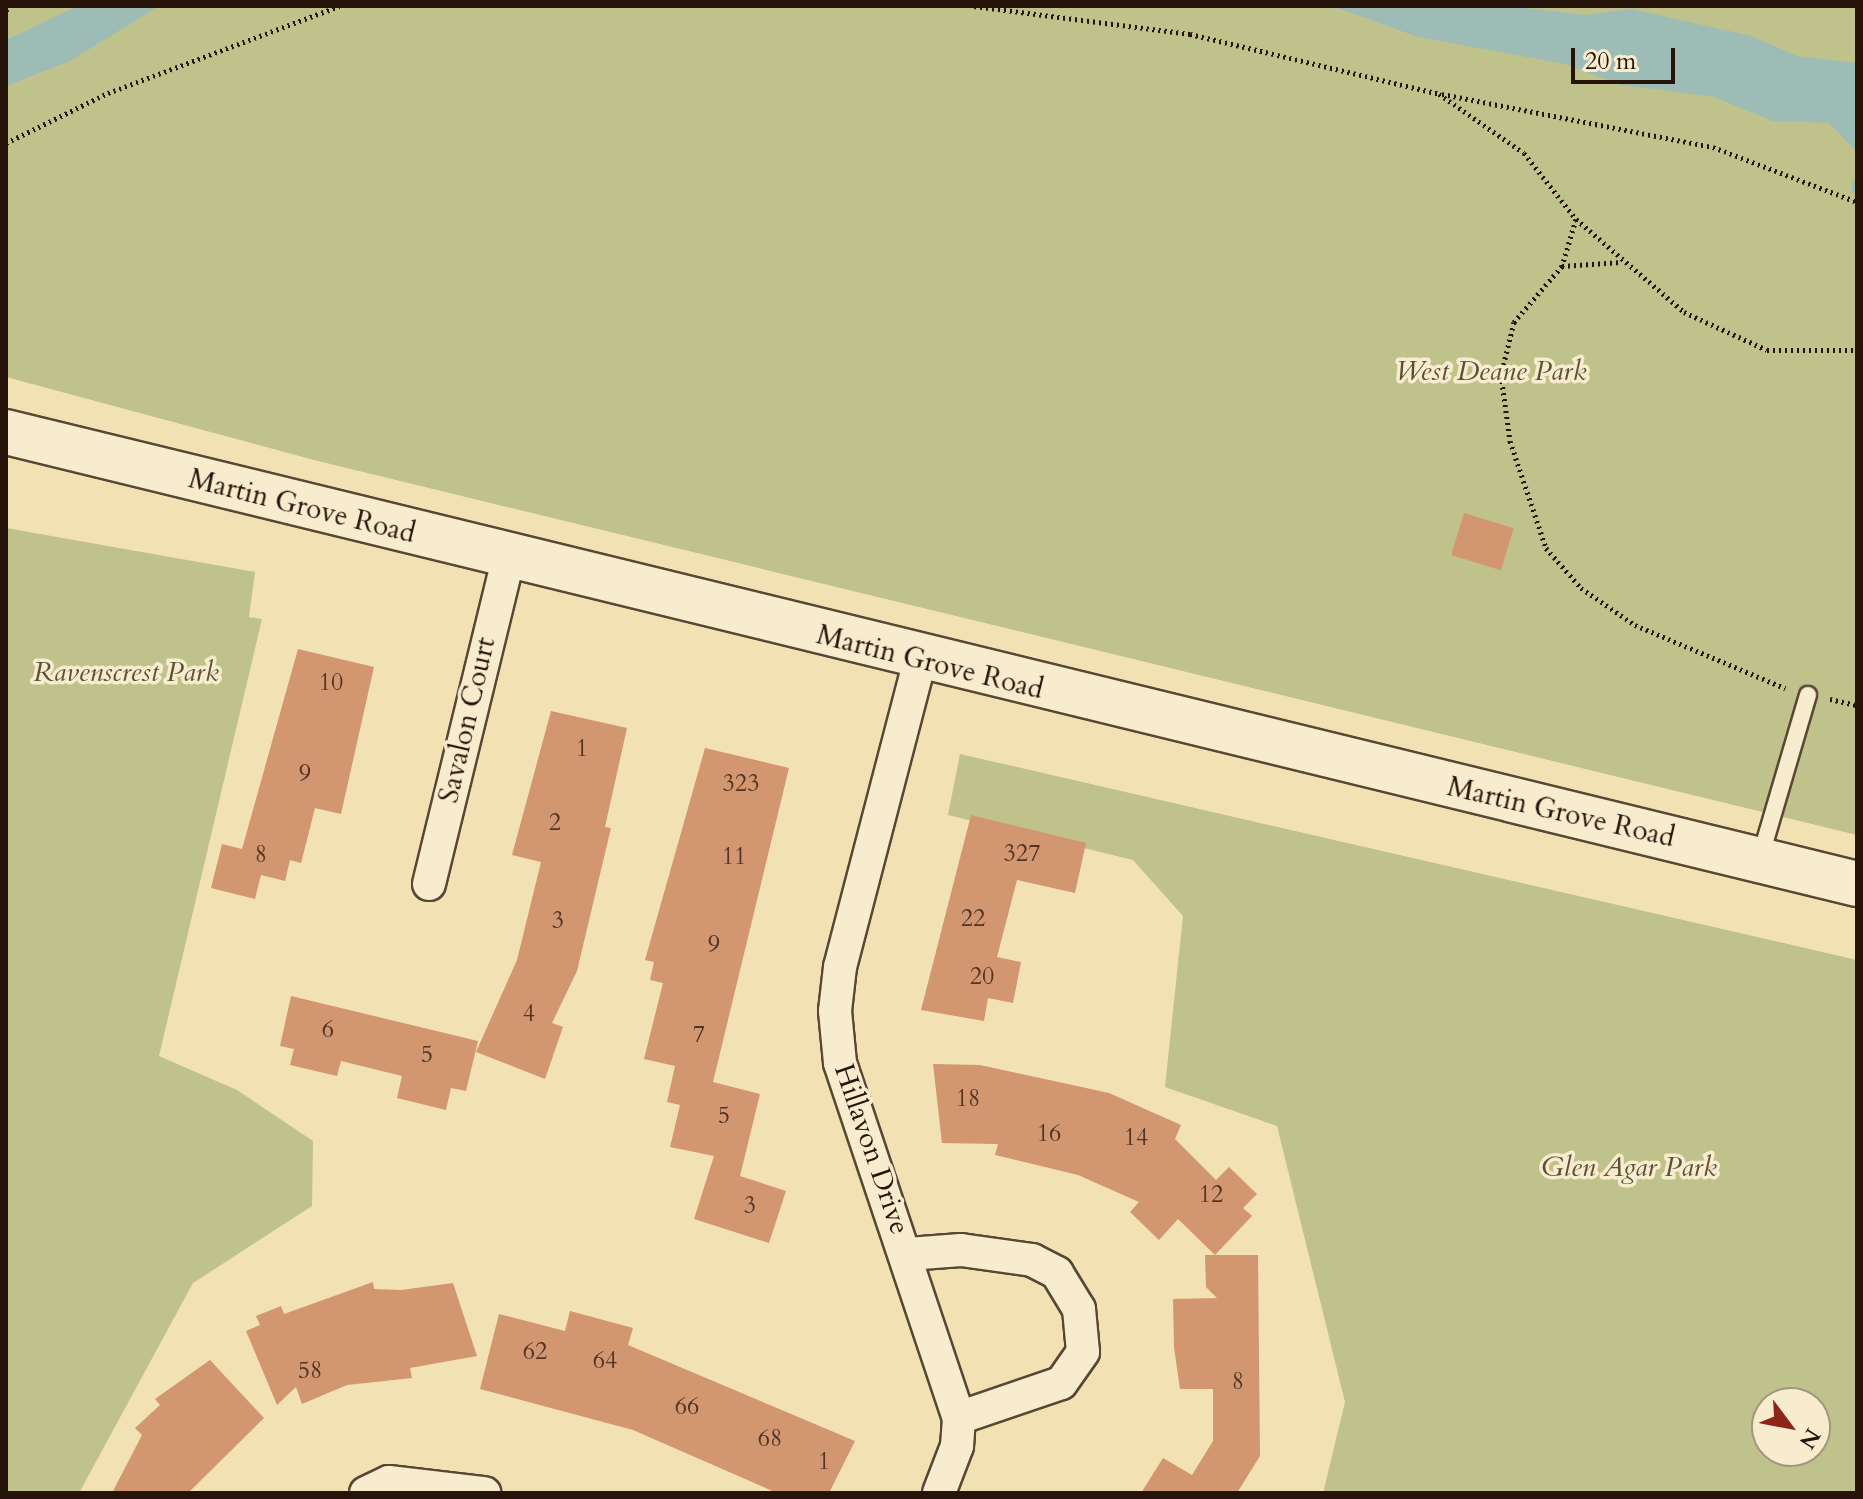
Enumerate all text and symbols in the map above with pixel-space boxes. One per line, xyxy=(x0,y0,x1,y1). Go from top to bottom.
scale bar xyxy=(1575,32,1679,82)
text: 20 m xyxy=(1585,45,1636,78)
park label: West Deane Park xyxy=(1395,354,1587,388)
street label: Martin Grove Road xyxy=(185,462,419,550)
street label: Martin Grove Road xyxy=(813,618,1047,706)
street label: Savalon Court xyxy=(432,634,502,806)
park label: Ravenscrest Park xyxy=(33,655,219,689)
house number: 10 xyxy=(319,669,343,697)
house number: 1 xyxy=(576,735,588,763)
house number: 9 xyxy=(299,760,311,788)
house number: 323 xyxy=(723,770,759,798)
street label: Martin Grove Road xyxy=(1444,770,1678,854)
house number: 2 xyxy=(549,809,561,837)
house number: 327 xyxy=(1004,840,1040,868)
house number: 8 xyxy=(255,841,267,869)
house number: 11 xyxy=(722,843,746,871)
house number: 22 xyxy=(961,905,985,933)
house number: 3 xyxy=(552,907,564,935)
house number: 9 xyxy=(708,931,720,959)
house number: 20 xyxy=(970,963,994,991)
house number: 4 xyxy=(523,1000,535,1028)
house number: 6 xyxy=(322,1016,334,1044)
house number: 7 xyxy=(693,1021,705,1049)
house number: 5 xyxy=(421,1041,433,1069)
street label: Hillavon Drive xyxy=(827,1059,917,1239)
house number: 18 xyxy=(956,1085,980,1113)
house number: 5 xyxy=(718,1102,730,1130)
house number: 16 xyxy=(1037,1120,1061,1148)
house number: 14 xyxy=(1124,1124,1148,1152)
park label: Glen Agar Park xyxy=(1541,1150,1717,1184)
house number: 12 xyxy=(1199,1181,1223,1209)
house number: 3 xyxy=(744,1192,756,1220)
house number: 62 xyxy=(523,1338,547,1366)
house number: 64 xyxy=(593,1347,617,1375)
house number: 58 xyxy=(298,1357,322,1385)
house number: 8 xyxy=(1232,1368,1244,1396)
north arrow xyxy=(1751,1387,1831,1467)
house number: 66 xyxy=(675,1393,699,1421)
text: N xyxy=(1792,1423,1827,1455)
house number: 68 xyxy=(758,1425,782,1453)
house number: 1 xyxy=(818,1448,830,1476)

